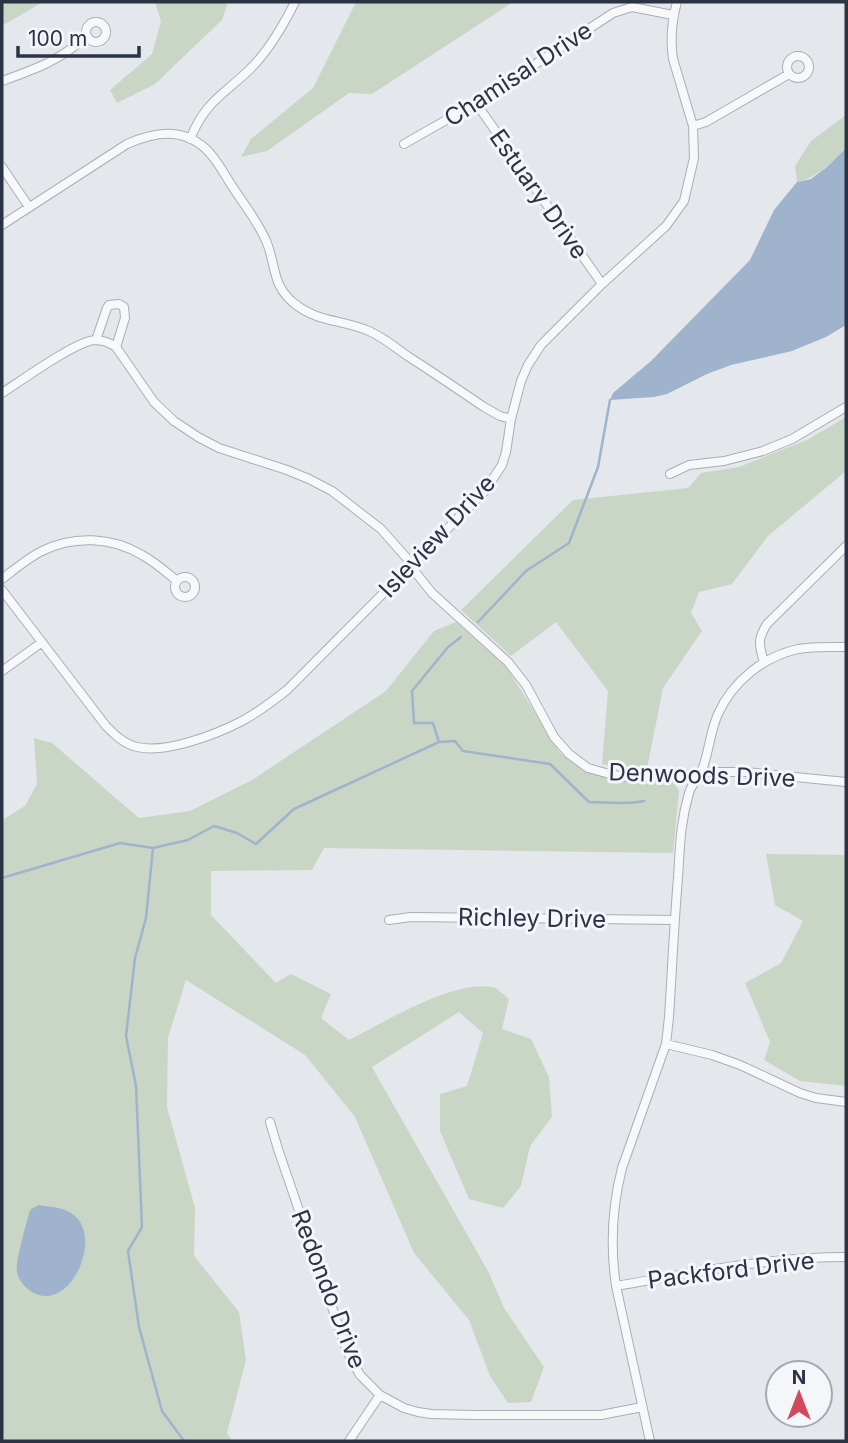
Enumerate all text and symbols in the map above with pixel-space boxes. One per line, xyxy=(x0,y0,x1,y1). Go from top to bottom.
scale bar xyxy=(18,14,138,58)
street label: Chamisal Drive xyxy=(439,15,597,133)
text: 100 m xyxy=(28,26,87,51)
street label: Estuary Drive xyxy=(484,123,594,265)
street label: Isleview Drive xyxy=(373,469,501,603)
street label: Denwoods Drive xyxy=(608,757,796,793)
street label: Richley Drive xyxy=(458,902,606,934)
street label: Redondo Drive xyxy=(285,1205,373,1373)
street label: Packford Drive xyxy=(646,1245,816,1295)
north arrow xyxy=(764,1359,834,1429)
text: N xyxy=(792,1366,806,1389)

